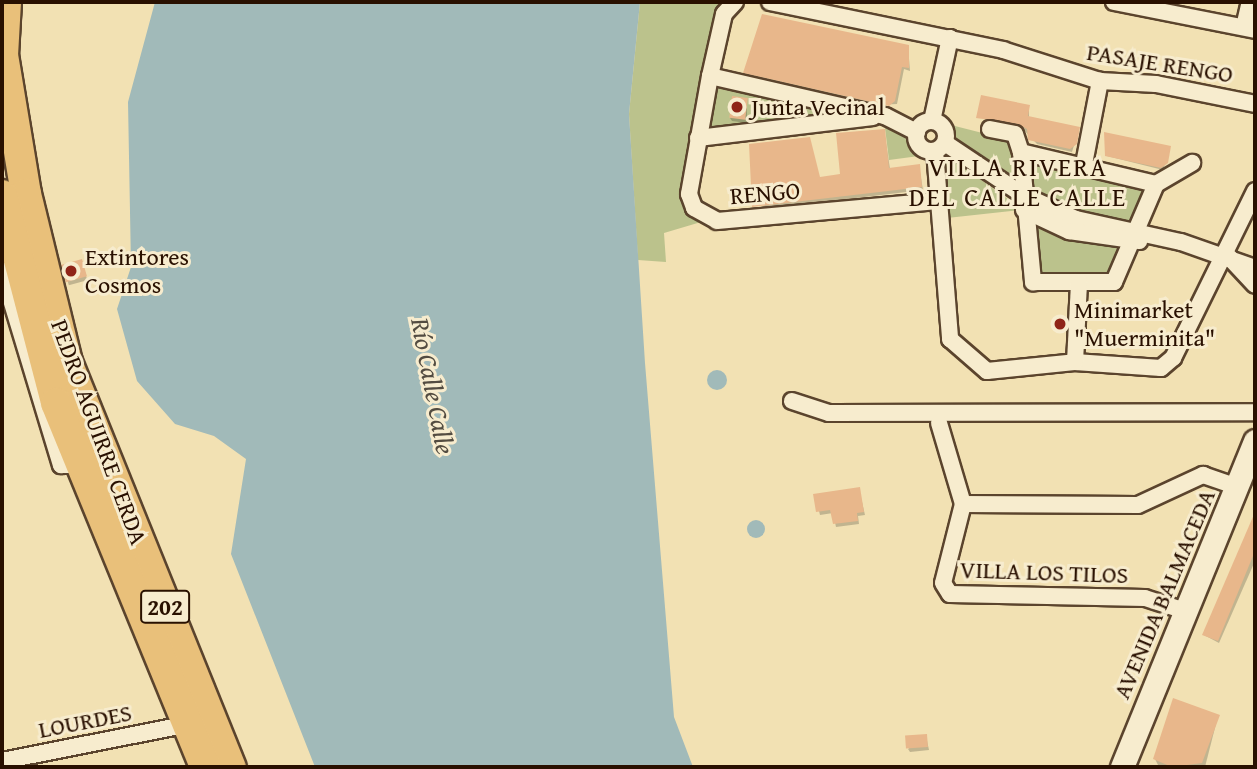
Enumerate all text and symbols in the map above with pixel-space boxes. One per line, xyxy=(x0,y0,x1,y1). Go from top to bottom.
street label: PASAJE RENGO xyxy=(1085,37,1235,89)
place label: Junta Vecinal xyxy=(751,93,885,121)
marker: Junta Vecinal xyxy=(729,99,745,115)
district label: VILLA RIVERA DEL CALLE CALLE xyxy=(911,151,1125,212)
street label: RENGO xyxy=(729,176,801,210)
place label: Extintores Cosmos xyxy=(85,243,189,299)
marker: Extintores Cosmos xyxy=(63,263,79,279)
place label: Minimarket "Muerminita" xyxy=(1074,296,1215,352)
water label: Río Calle Calle xyxy=(404,315,462,457)
street label: PEDRO AGUIRRE CERDA xyxy=(45,316,153,548)
marker: Minimarket "Muerminita" xyxy=(1052,316,1068,332)
street label: AVENIDA BALMACEDA xyxy=(1107,485,1221,703)
street label: VILLA LOS TILOS xyxy=(959,555,1129,589)
road number: 202 xyxy=(139,587,191,626)
street label: LOURDES xyxy=(36,698,134,744)

